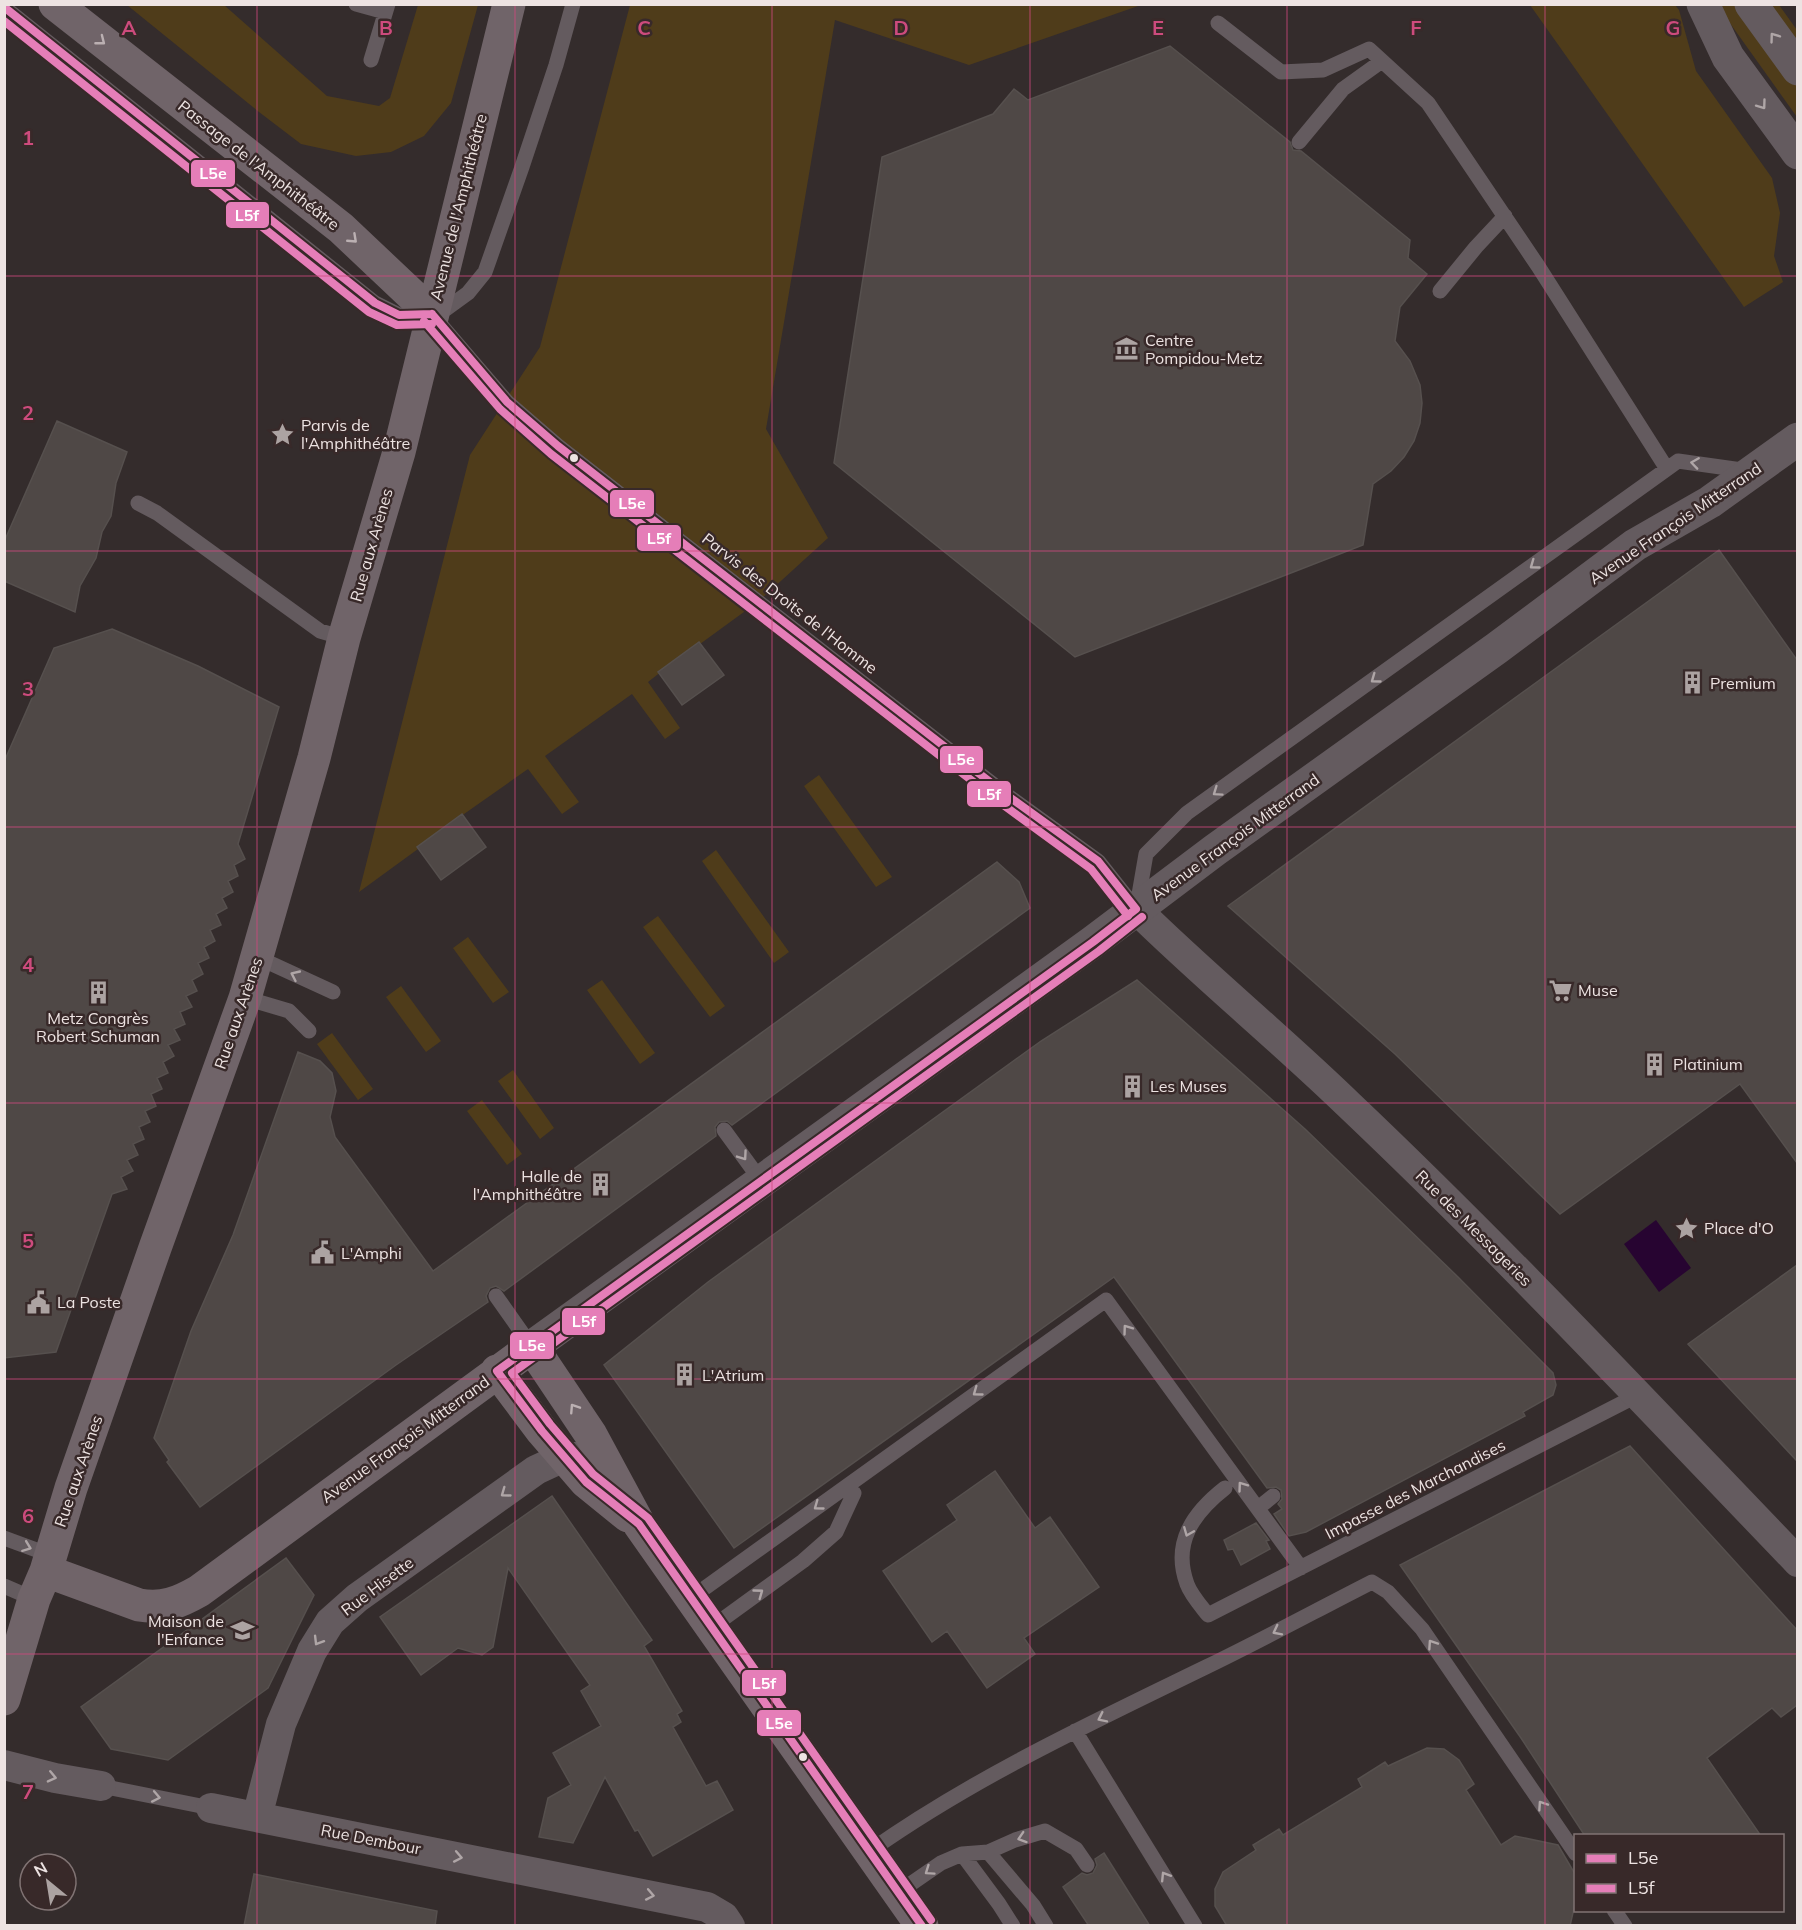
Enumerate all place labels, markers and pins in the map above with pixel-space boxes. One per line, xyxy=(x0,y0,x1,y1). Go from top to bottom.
place label: Centre Pompidou-Metz xyxy=(1145,330,1263,368)
museum icon: Centre Pompidou-Metz xyxy=(1114,336,1140,362)
place label: Parvis de l'Amphithéâtre xyxy=(301,415,410,453)
place icon: Parvis de l'Amphithéâtre xyxy=(270,421,296,447)
unlabelled marker xyxy=(568,452,580,464)
building icon: Premium xyxy=(1679,670,1705,696)
place label: Premium xyxy=(1710,673,1776,693)
supermarket icon: Muse xyxy=(1547,977,1573,1003)
building icon: Metz Congrès Robert Schuman xyxy=(85,980,111,1006)
place label: Muse xyxy=(1578,980,1618,1000)
place label: Metz Congrès Robert Schuman xyxy=(36,1008,160,1046)
building icon: Platinium xyxy=(1642,1051,1668,1077)
place label: Platinium xyxy=(1673,1054,1743,1074)
building icon: Les Muses xyxy=(1119,1073,1145,1099)
place label: Les Muses xyxy=(1150,1076,1227,1096)
place label: Halle de l'Amphithéâtre xyxy=(473,1166,582,1204)
building icon: Halle de l'Amphithéâtre xyxy=(587,1172,613,1198)
place icon: Place d'O xyxy=(1673,1215,1699,1241)
place label: Place d'O xyxy=(1704,1218,1774,1238)
public building icon: L'Amphi xyxy=(310,1240,336,1266)
place label: L'Amphi xyxy=(341,1243,402,1263)
public building icon: La Poste xyxy=(26,1289,52,1315)
place label: La Poste xyxy=(57,1292,121,1312)
building icon: L'Atrium xyxy=(671,1362,697,1388)
place label: L'Atrium xyxy=(702,1365,764,1385)
place label: Maison de l'Enfance xyxy=(148,1611,224,1649)
school or university icon: Maison de l'Enfance xyxy=(229,1617,255,1643)
unlabelled marker xyxy=(797,1751,809,1763)

